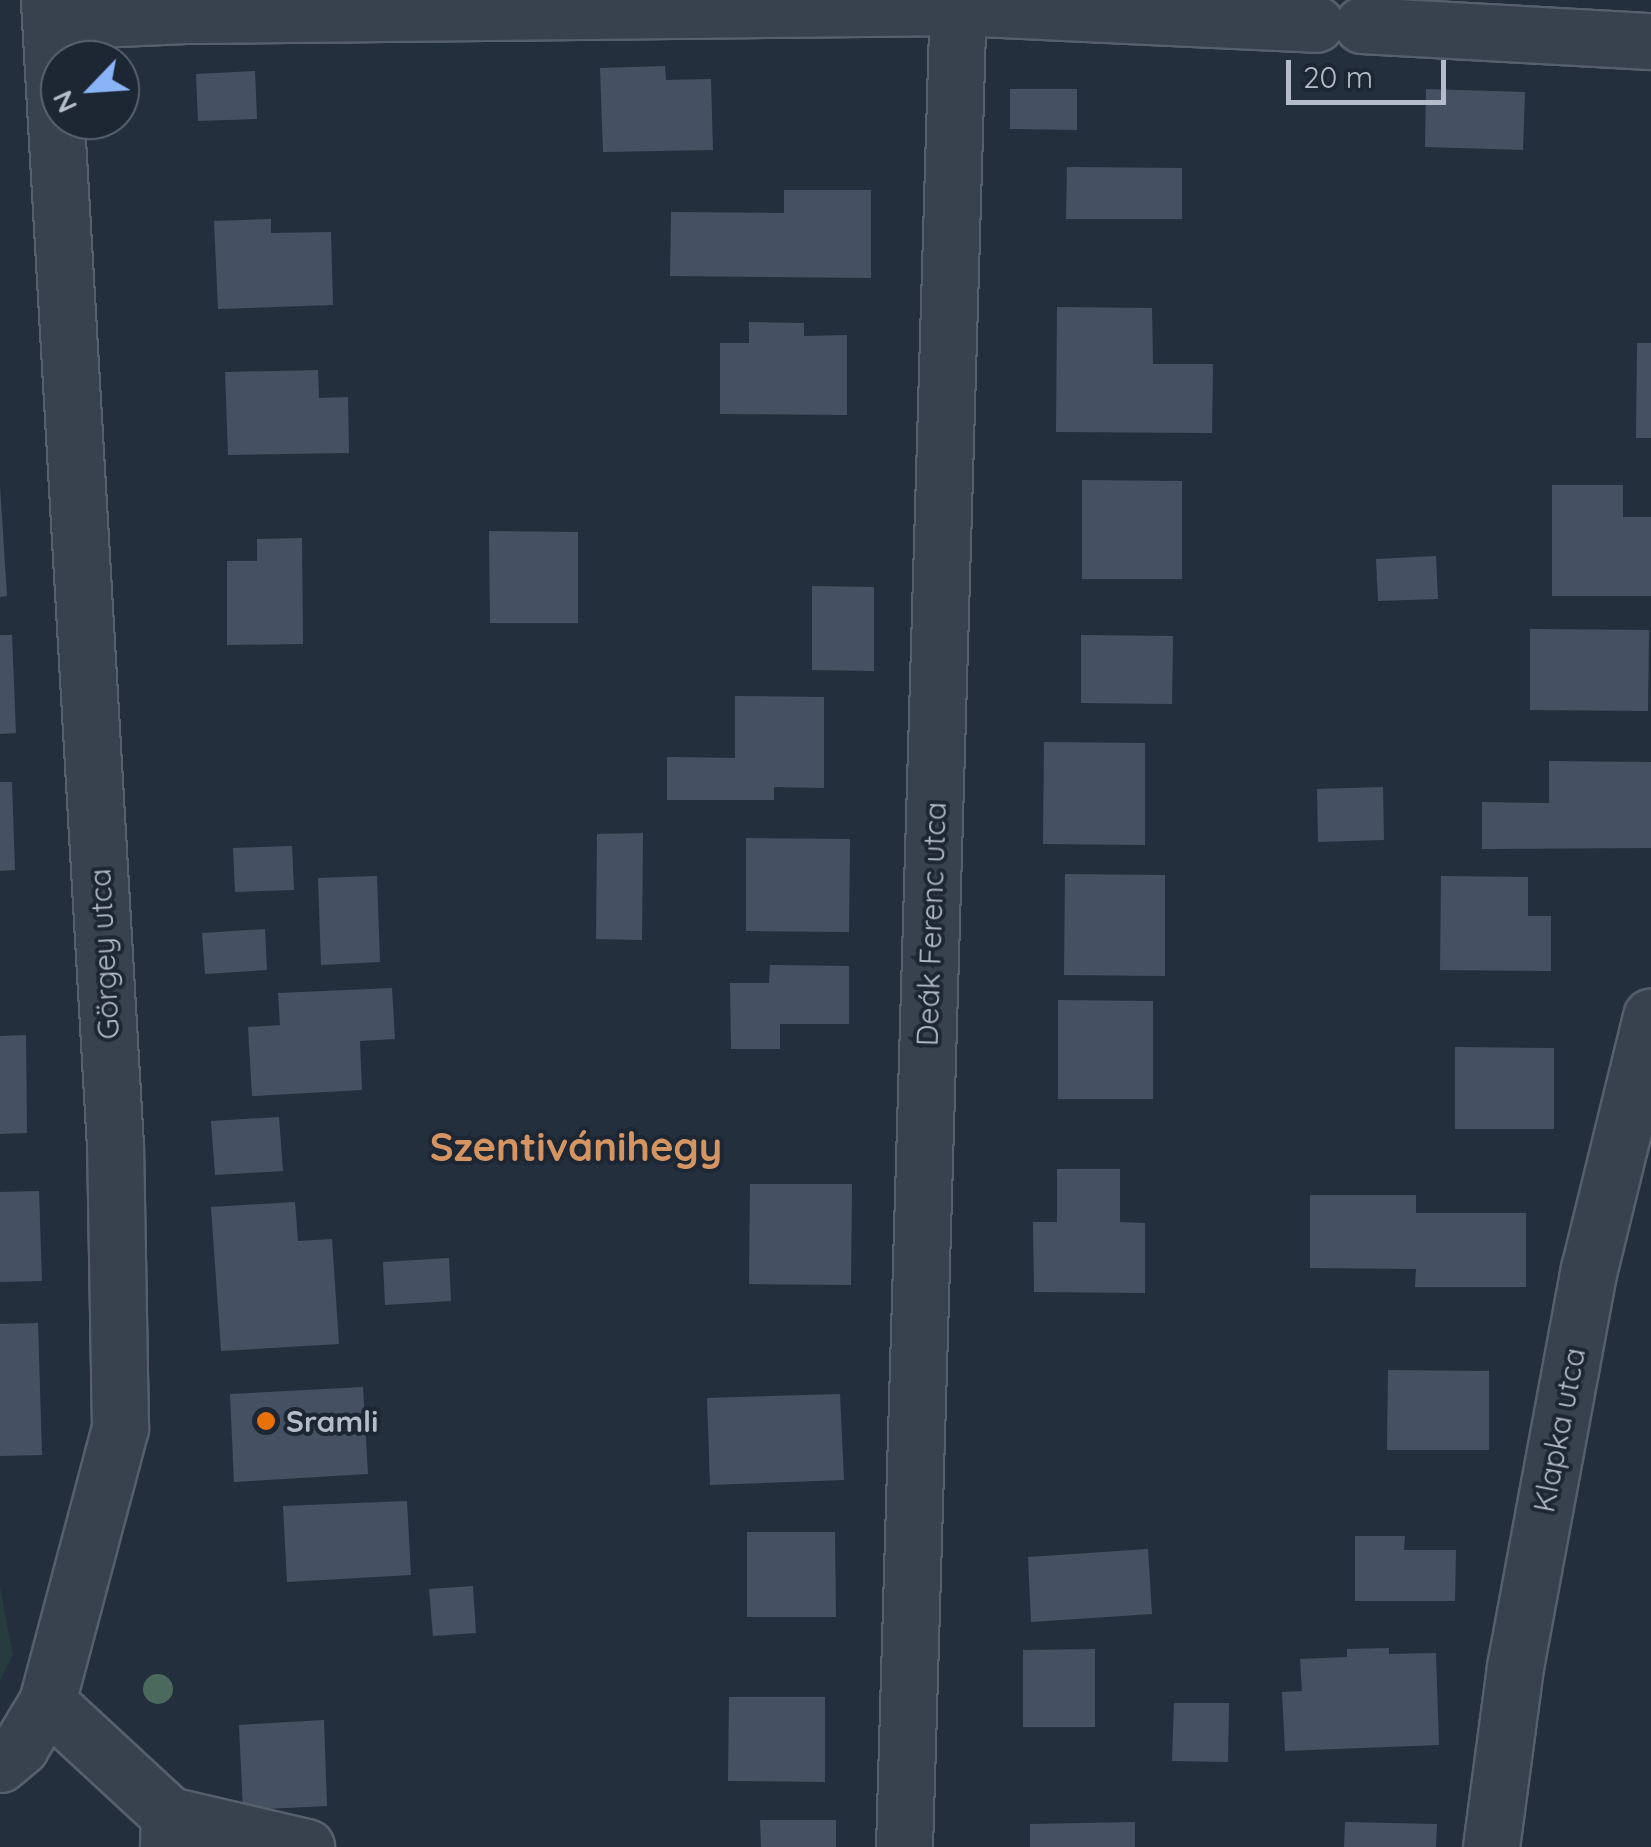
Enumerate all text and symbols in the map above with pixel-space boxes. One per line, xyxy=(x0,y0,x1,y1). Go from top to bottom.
north arrow xyxy=(40,40,140,140)
scale bar xyxy=(1291,40,1451,102)
text: 20 m xyxy=(1303,58,1373,96)
text: N xyxy=(44,85,84,119)
street label: Deák Ferenc utca xyxy=(909,801,953,1047)
street label: Görgey utca xyxy=(82,868,126,1040)
district label: Szentivánihegy xyxy=(430,1122,722,1170)
street label: Klapka utca xyxy=(1525,1345,1593,1515)
place label: Sramli xyxy=(286,1403,378,1439)
marker: Sramli xyxy=(255,1410,277,1432)

